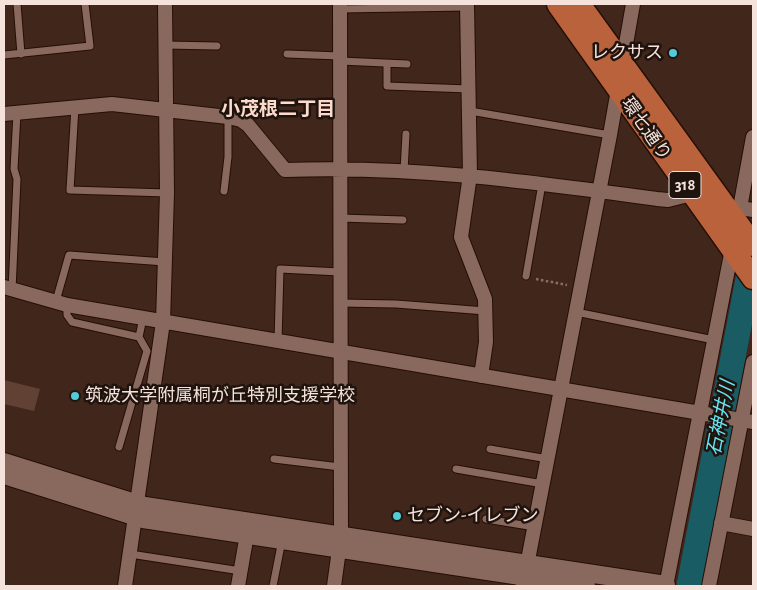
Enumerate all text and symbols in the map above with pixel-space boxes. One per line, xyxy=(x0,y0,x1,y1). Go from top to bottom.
place label: レクサス xyxy=(591,42,663,64)
marker: レクサス xyxy=(667,47,679,59)
street label: 環七通り xyxy=(617,93,675,165)
district label: 小茂根二丁目 xyxy=(221,98,335,120)
road number: 318 xyxy=(669,172,701,198)
water label: 石神井川 xyxy=(703,379,739,457)
place label: 筑波大学附属桐が丘特別支援学校 xyxy=(85,385,355,407)
marker: 筑波大学附属桐が丘特別支援学校 xyxy=(69,390,81,402)
place label: セブン-イレブン xyxy=(407,505,539,527)
marker: セブン-イレブン xyxy=(391,510,403,522)

